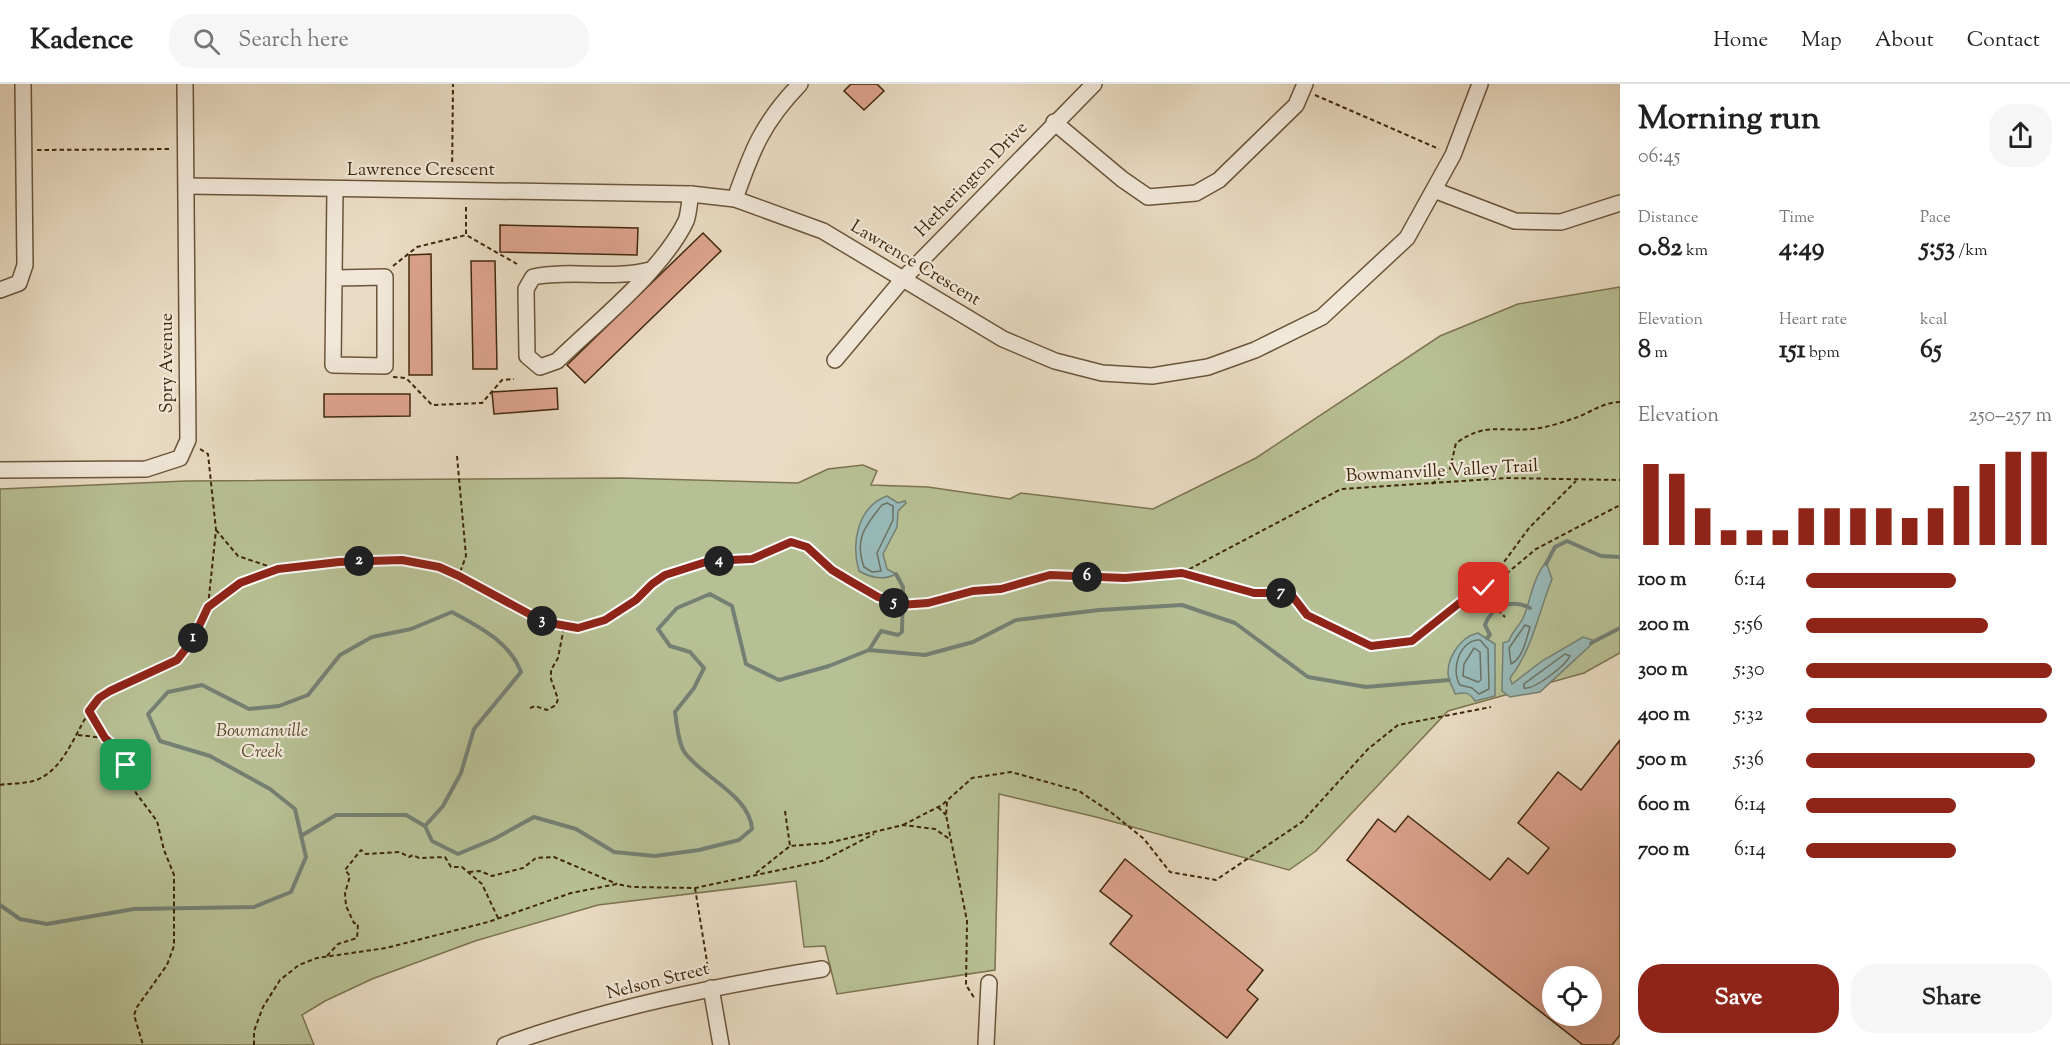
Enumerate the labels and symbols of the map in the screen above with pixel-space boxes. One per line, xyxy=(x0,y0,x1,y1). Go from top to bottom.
street label: Hetherington Drive xyxy=(910,116,1034,244)
street label: Lawrence Crescent xyxy=(347,158,495,184)
street label: Lawrence Crescent xyxy=(845,215,985,313)
street label: Spry Avenue xyxy=(155,313,181,413)
street label: Bowmanville Valley Trail xyxy=(1345,454,1539,490)
pin: 2 xyxy=(344,546,374,576)
pin: 4 xyxy=(704,546,734,576)
pin: 6 xyxy=(1072,562,1102,592)
pin xyxy=(1458,562,1509,613)
pin: 7 xyxy=(1266,578,1296,608)
pin: 5 xyxy=(879,588,909,618)
pin: 3 xyxy=(527,606,557,636)
pin: 1 xyxy=(178,623,208,653)
park label: Bowmanville Creek xyxy=(216,719,308,766)
pin xyxy=(100,739,151,790)
street label: Nelson Street xyxy=(604,957,712,1007)

